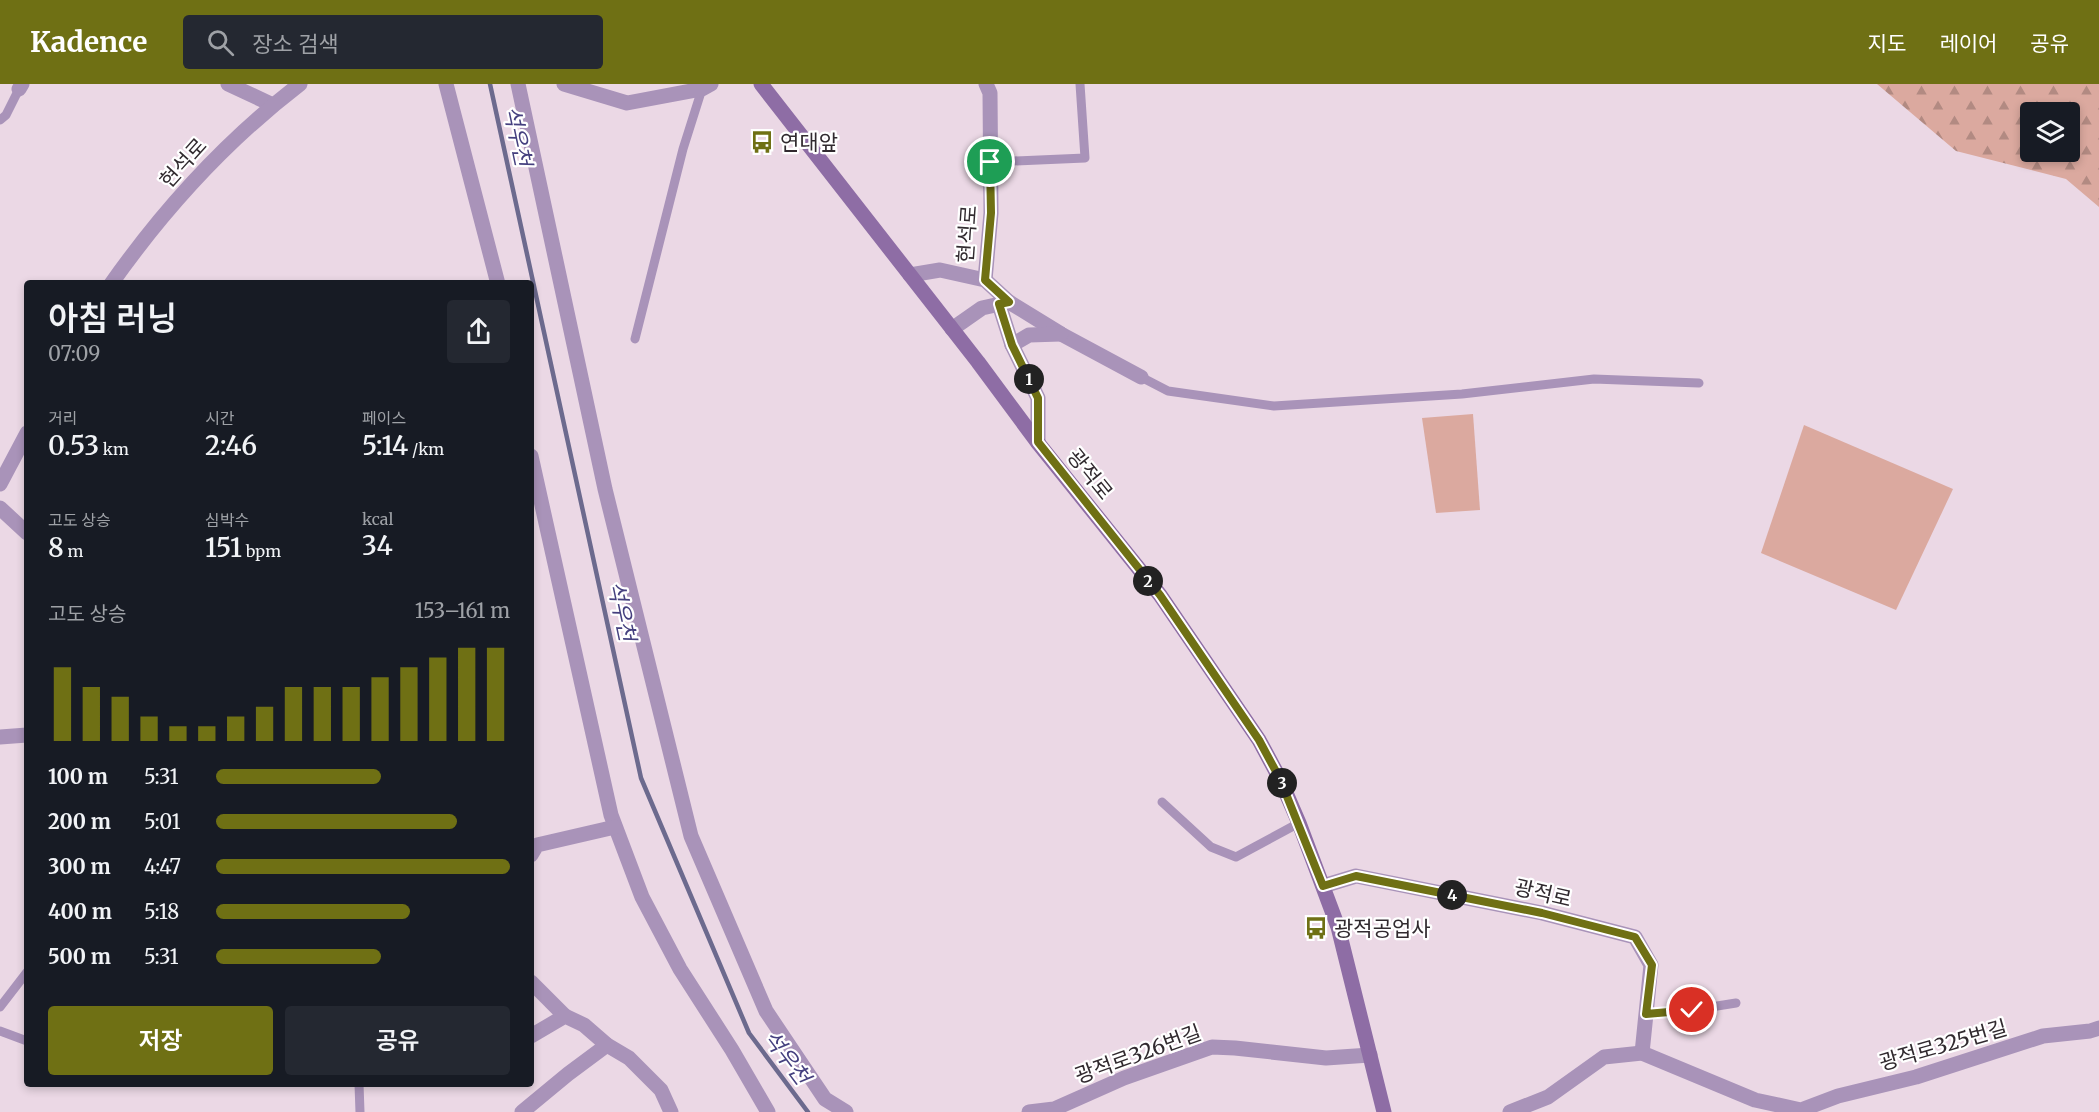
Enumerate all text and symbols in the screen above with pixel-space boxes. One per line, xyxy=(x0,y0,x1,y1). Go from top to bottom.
search box xyxy=(183,15,603,69)
text: Kadence xyxy=(30,24,147,60)
icon: search xyxy=(204,26,237,59)
text: 장소 검색 xyxy=(252,30,338,58)
text: 지도 xyxy=(1868,30,1906,57)
text: 레이어 xyxy=(1939,30,1997,57)
text: 공유 xyxy=(2030,30,2069,57)
map controls xyxy=(2020,102,2080,162)
button: layers xyxy=(2020,102,2080,162)
water label: 석우천 xyxy=(498,103,539,171)
bus stop icon: 연대앞 xyxy=(749,129,775,155)
place label: 연대앞 xyxy=(780,129,838,156)
street label: 현석로 xyxy=(154,132,212,194)
pin xyxy=(964,136,1015,187)
icon: arrive xyxy=(973,145,1006,178)
street label: 현석로 xyxy=(952,204,982,264)
text: 아침 러닝 xyxy=(48,298,177,339)
button: share xyxy=(447,300,510,363)
text: 07:09 xyxy=(48,341,100,366)
pin: 1 xyxy=(1014,364,1044,394)
text: 1 xyxy=(1025,369,1033,389)
text: 거리 xyxy=(48,408,77,428)
text: 시간 xyxy=(205,408,234,428)
text: 페이스 xyxy=(362,408,406,428)
text: 0.53 xyxy=(48,429,99,462)
text: 2:46 xyxy=(205,429,257,462)
text: 5:14 xyxy=(362,429,408,462)
text: km xyxy=(99,439,129,459)
text: /km xyxy=(408,439,444,459)
street label: 광적로 xyxy=(1061,443,1119,505)
text: kcal xyxy=(362,509,393,529)
text: 고도 상승 xyxy=(48,510,111,530)
text: 심박수 xyxy=(205,510,249,530)
text: 34 xyxy=(362,529,393,562)
text: 8 xyxy=(48,531,64,564)
text: 151 xyxy=(205,531,242,564)
text: m xyxy=(64,541,83,561)
text: bpm xyxy=(242,541,281,561)
pin: 2 xyxy=(1133,566,1163,596)
text: 2 xyxy=(1143,571,1153,591)
water label: 석우천 xyxy=(602,578,643,646)
text: 153–161 m xyxy=(415,598,510,623)
text: 고도 상승 xyxy=(48,601,126,626)
text: 100 m xyxy=(48,764,108,789)
text: 5:31 xyxy=(144,764,179,789)
pin: 3 xyxy=(1267,768,1297,798)
text: 3 xyxy=(1277,773,1287,793)
text: 200 m xyxy=(48,809,111,834)
text: 5:01 xyxy=(144,809,181,834)
text: 300 m xyxy=(48,854,111,879)
text: 4:47 xyxy=(144,854,181,879)
street label: 광적로 xyxy=(1512,873,1574,913)
pin: 4 xyxy=(1437,880,1467,910)
text: 4 xyxy=(1447,885,1457,905)
text: 400 m xyxy=(48,899,112,924)
text: 5:18 xyxy=(144,899,179,924)
bus stop icon: 광적공업사 xyxy=(1303,915,1329,941)
place label: 광적공업사 xyxy=(1334,915,1431,942)
text: 500 m xyxy=(48,944,111,969)
text: 5:31 xyxy=(144,944,179,969)
pin xyxy=(1666,984,1717,1035)
icon: check xyxy=(1675,993,1708,1026)
button: 저장 xyxy=(48,1006,273,1075)
button: 공유 xyxy=(285,1006,510,1075)
street label: 광적로325번길 xyxy=(1876,1014,2010,1076)
street label: 광적로326번길 xyxy=(1071,1019,1205,1089)
water label: 석우천 xyxy=(758,1024,818,1092)

